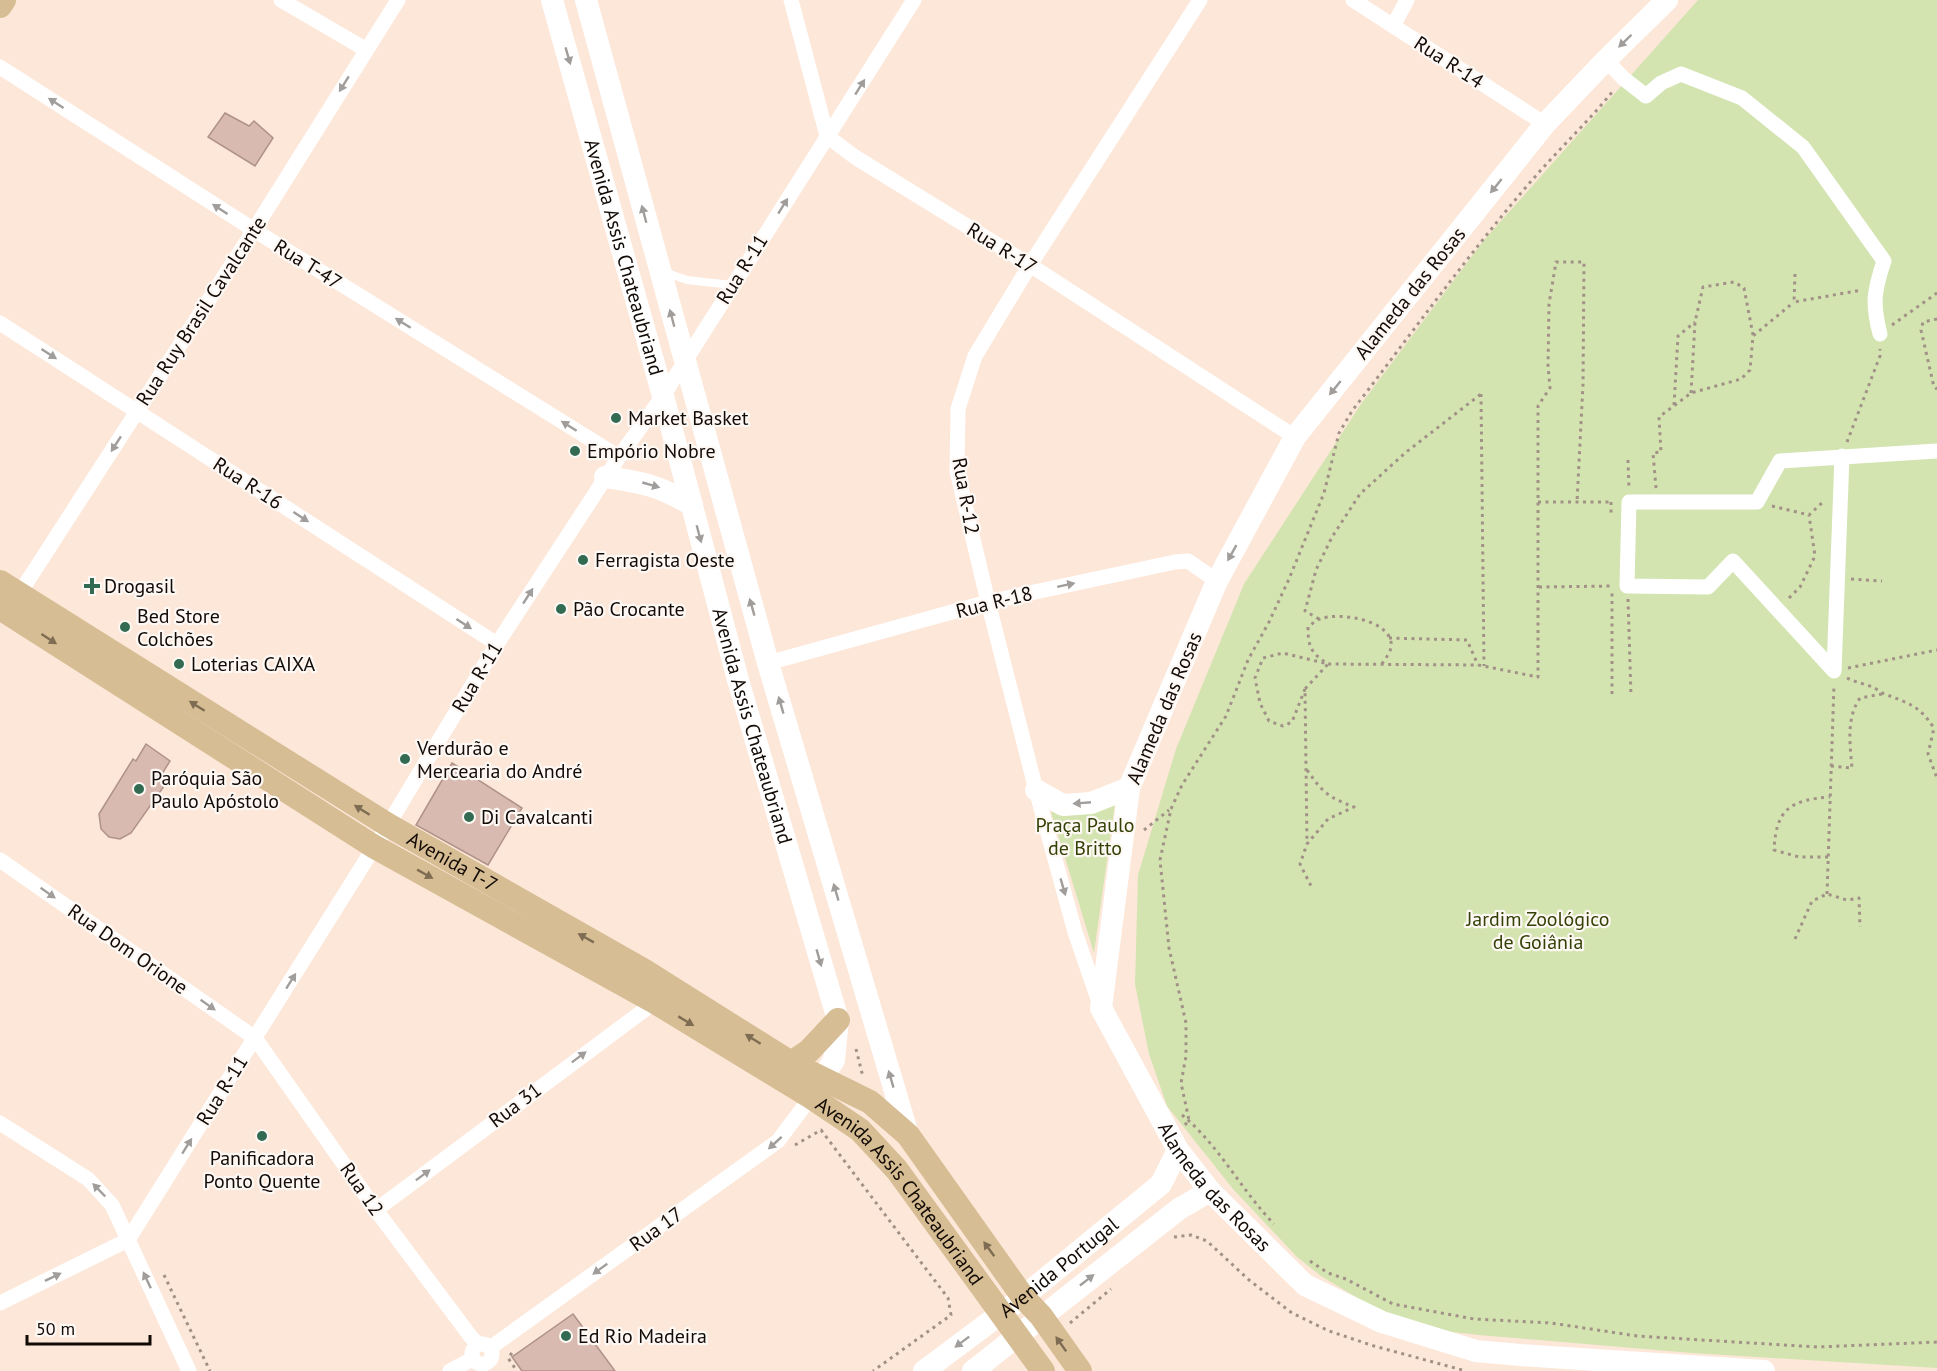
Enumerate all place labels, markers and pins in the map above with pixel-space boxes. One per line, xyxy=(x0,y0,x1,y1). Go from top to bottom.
place label: Market Basket xyxy=(628,405,749,431)
marker: Market Basket xyxy=(609,411,623,425)
place label: Empório Nobre xyxy=(587,438,716,464)
marker: Empório Nobre xyxy=(568,444,582,458)
place label: Ferragista Oeste xyxy=(595,547,735,573)
marker: Ferragista Oeste xyxy=(576,553,590,567)
place label: Drogasil xyxy=(104,573,175,599)
marker: Drogasil xyxy=(85,579,99,593)
place label: Pão Crocante xyxy=(573,596,685,622)
marker: Pão Crocante xyxy=(554,602,568,616)
place label: Bed Store Colchões xyxy=(137,603,220,652)
marker: Bed Store Colchões xyxy=(118,620,132,634)
place label: Loterias CAIXA xyxy=(191,651,316,677)
marker: Loterias CAIXA xyxy=(172,657,186,671)
place label: Verdurão e Mercearia do André xyxy=(416,735,582,784)
marker: Verdurão e Mercearia do André xyxy=(398,752,412,766)
place label: Paróquia São Paulo Apóstolo xyxy=(151,765,279,814)
marker: Paróquia São Paulo Apóstolo xyxy=(132,782,146,796)
place label: Di Cavalcanti xyxy=(481,804,593,830)
marker: Di Cavalcanti xyxy=(462,810,476,824)
marker: Panificadora Ponto Quente xyxy=(255,1129,269,1143)
place label: Panificadora Ponto Quente xyxy=(203,1145,321,1194)
place label: Ed Rio Madeira xyxy=(578,1323,707,1349)
marker: Ed Rio Madeira xyxy=(559,1329,573,1343)

